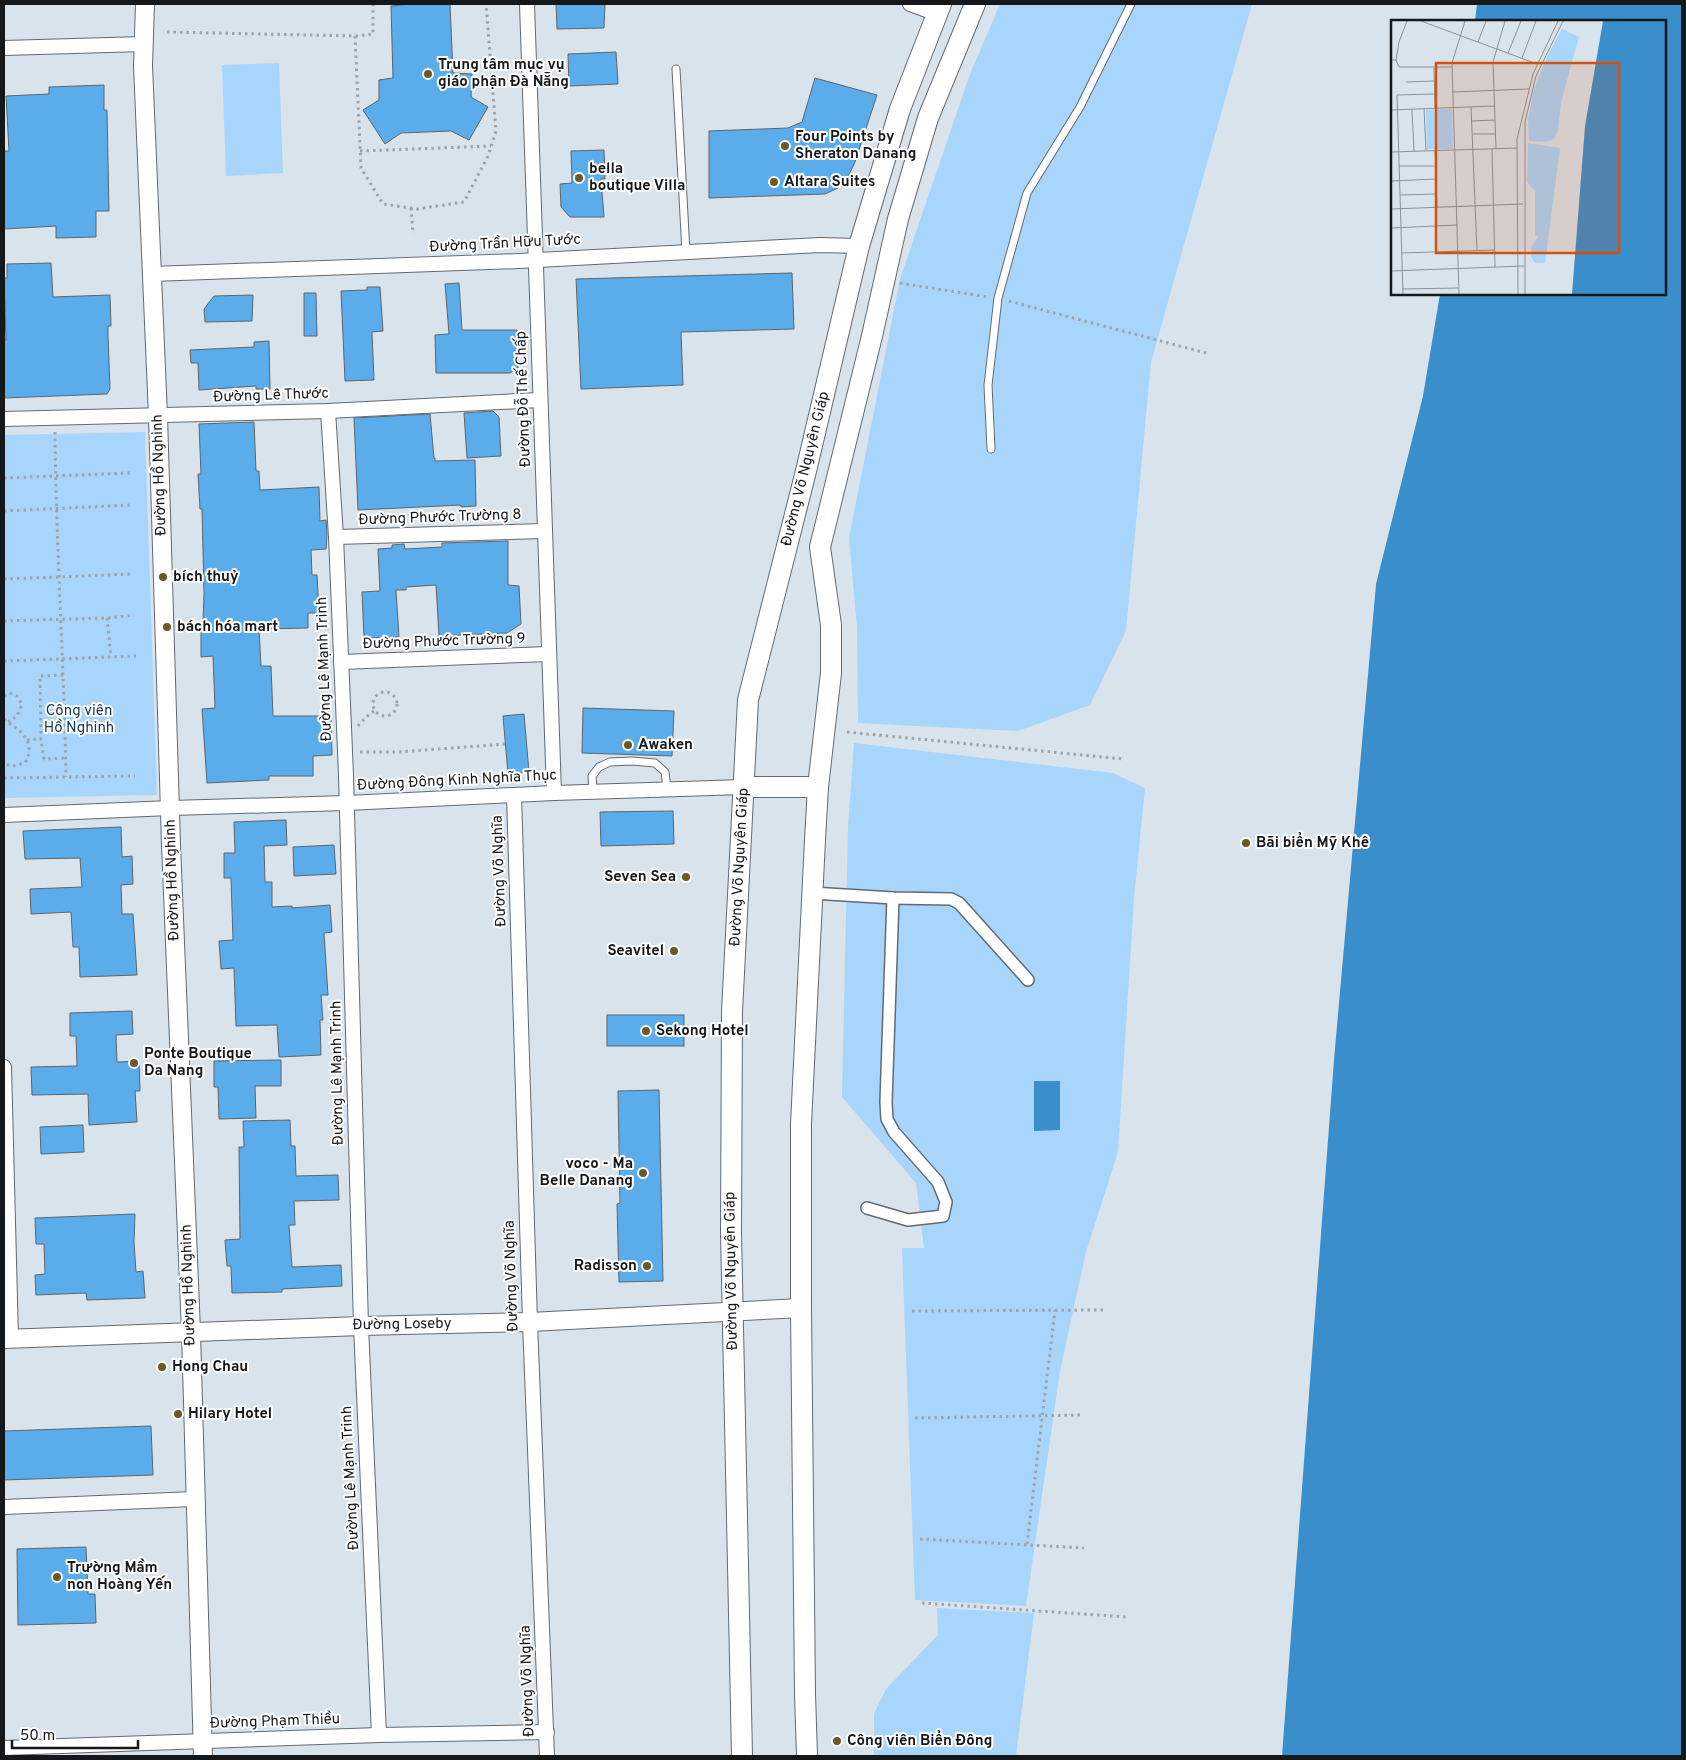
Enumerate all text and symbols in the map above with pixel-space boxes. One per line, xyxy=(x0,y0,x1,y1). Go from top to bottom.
inset map xyxy=(1391,20,1666,295)
place label: Trung tâm mục vụ giáo phận Đà Nẵng xyxy=(438,56,569,92)
marker: Trung tâm mục vụ giáo phận Đà Nẵng xyxy=(422,68,434,80)
place label: Four Points by Sheraton Danang xyxy=(795,128,916,164)
marker: Four Points by Sheraton Danang xyxy=(779,140,791,152)
place label: bella boutique Villa xyxy=(589,160,685,196)
marker: bella boutique Villa xyxy=(573,172,585,184)
place label: Altara Suites xyxy=(784,173,875,192)
marker: Altara Suites xyxy=(768,176,780,188)
street label: Đường Trần Hữu Tước xyxy=(429,230,581,257)
street label: Đường Đỗ Thế Chấp xyxy=(510,330,536,468)
street label: Đường Lê Thước xyxy=(213,384,329,408)
street label: Đường Võ Nguyên Giáp xyxy=(778,390,834,548)
street label: Đường Hồ Nghinh xyxy=(147,414,172,536)
street label: Đường Phước Trường 8 xyxy=(358,506,522,530)
place label: bích thuỷ xyxy=(173,568,239,587)
marker: bích thuỷ xyxy=(157,571,169,583)
street label: Đường Lê Mạnh Trinh xyxy=(313,596,337,742)
place label: bách hóa mart xyxy=(177,618,278,637)
marker: bách hóa mart xyxy=(161,621,173,633)
street label: Đường Phước Trường 9 xyxy=(362,630,526,654)
park label: Công viên Hồ Nghinh xyxy=(44,702,114,738)
place label: Awaken xyxy=(638,736,693,755)
marker: Awaken xyxy=(622,739,634,751)
street label: Đường Đông Kinh Nghĩa Thục xyxy=(357,766,557,796)
street label: Đường Võ Nguyên Giáp xyxy=(726,787,754,947)
street label: Đường Võ Nghĩa xyxy=(489,815,511,927)
street label: Đường Hồ Nghinh xyxy=(160,819,185,941)
place label: Bãi biển Mỹ Khê xyxy=(1256,832,1369,853)
marker: Bãi biển Mỹ Khê xyxy=(1240,837,1252,849)
place label: Seven Sea xyxy=(604,868,676,887)
marker: Seven Sea xyxy=(680,871,692,883)
place label: Seavitel xyxy=(607,942,664,961)
marker: Seavitel xyxy=(668,945,680,957)
street label: Đường Lê Mạnh Trinh xyxy=(327,1001,349,1145)
place label: Sekong Hotel xyxy=(656,1022,749,1041)
marker: Sekong Hotel xyxy=(640,1025,652,1037)
place label: Ponte Boutique Da Nang xyxy=(144,1045,252,1081)
marker: Ponte Boutique Da Nang xyxy=(128,1057,140,1069)
place label: voco - Ma Belle Danang xyxy=(540,1155,633,1191)
marker: voco - Ma Belle Danang xyxy=(637,1167,649,1179)
street label: Đường Võ Nguyên Giáp xyxy=(721,1191,743,1351)
street label: Đường Võ Nghĩa xyxy=(501,1220,523,1332)
street label: Đường Hồ Nghinh xyxy=(176,1224,201,1346)
place label: Radisson xyxy=(574,1257,637,1276)
marker: Radisson xyxy=(641,1260,653,1272)
street label: Đường Loseby xyxy=(352,1315,452,1335)
place label: Hong Chau xyxy=(172,1358,248,1377)
marker: Hong Chau xyxy=(156,1361,168,1373)
place label: Hilary Hotel xyxy=(188,1405,272,1424)
street label: Đường Lê Mạnh Trinh xyxy=(338,1405,364,1551)
marker: Hilary Hotel xyxy=(172,1408,184,1420)
place label: Trường Mầm non Hoàng Yến xyxy=(67,1558,172,1595)
marker: Trường Mầm non Hoàng Yến xyxy=(51,1571,63,1583)
street label: Đường Võ Nghĩa xyxy=(517,1625,539,1737)
street label: Đường Phạm Thiều xyxy=(209,1709,341,1734)
scale bar xyxy=(12,1718,139,1750)
text: 50 m xyxy=(20,1727,55,1746)
place label: Công viên Biển Đông xyxy=(847,1730,992,1751)
marker: Công viên Biển Đông xyxy=(831,1735,843,1747)

